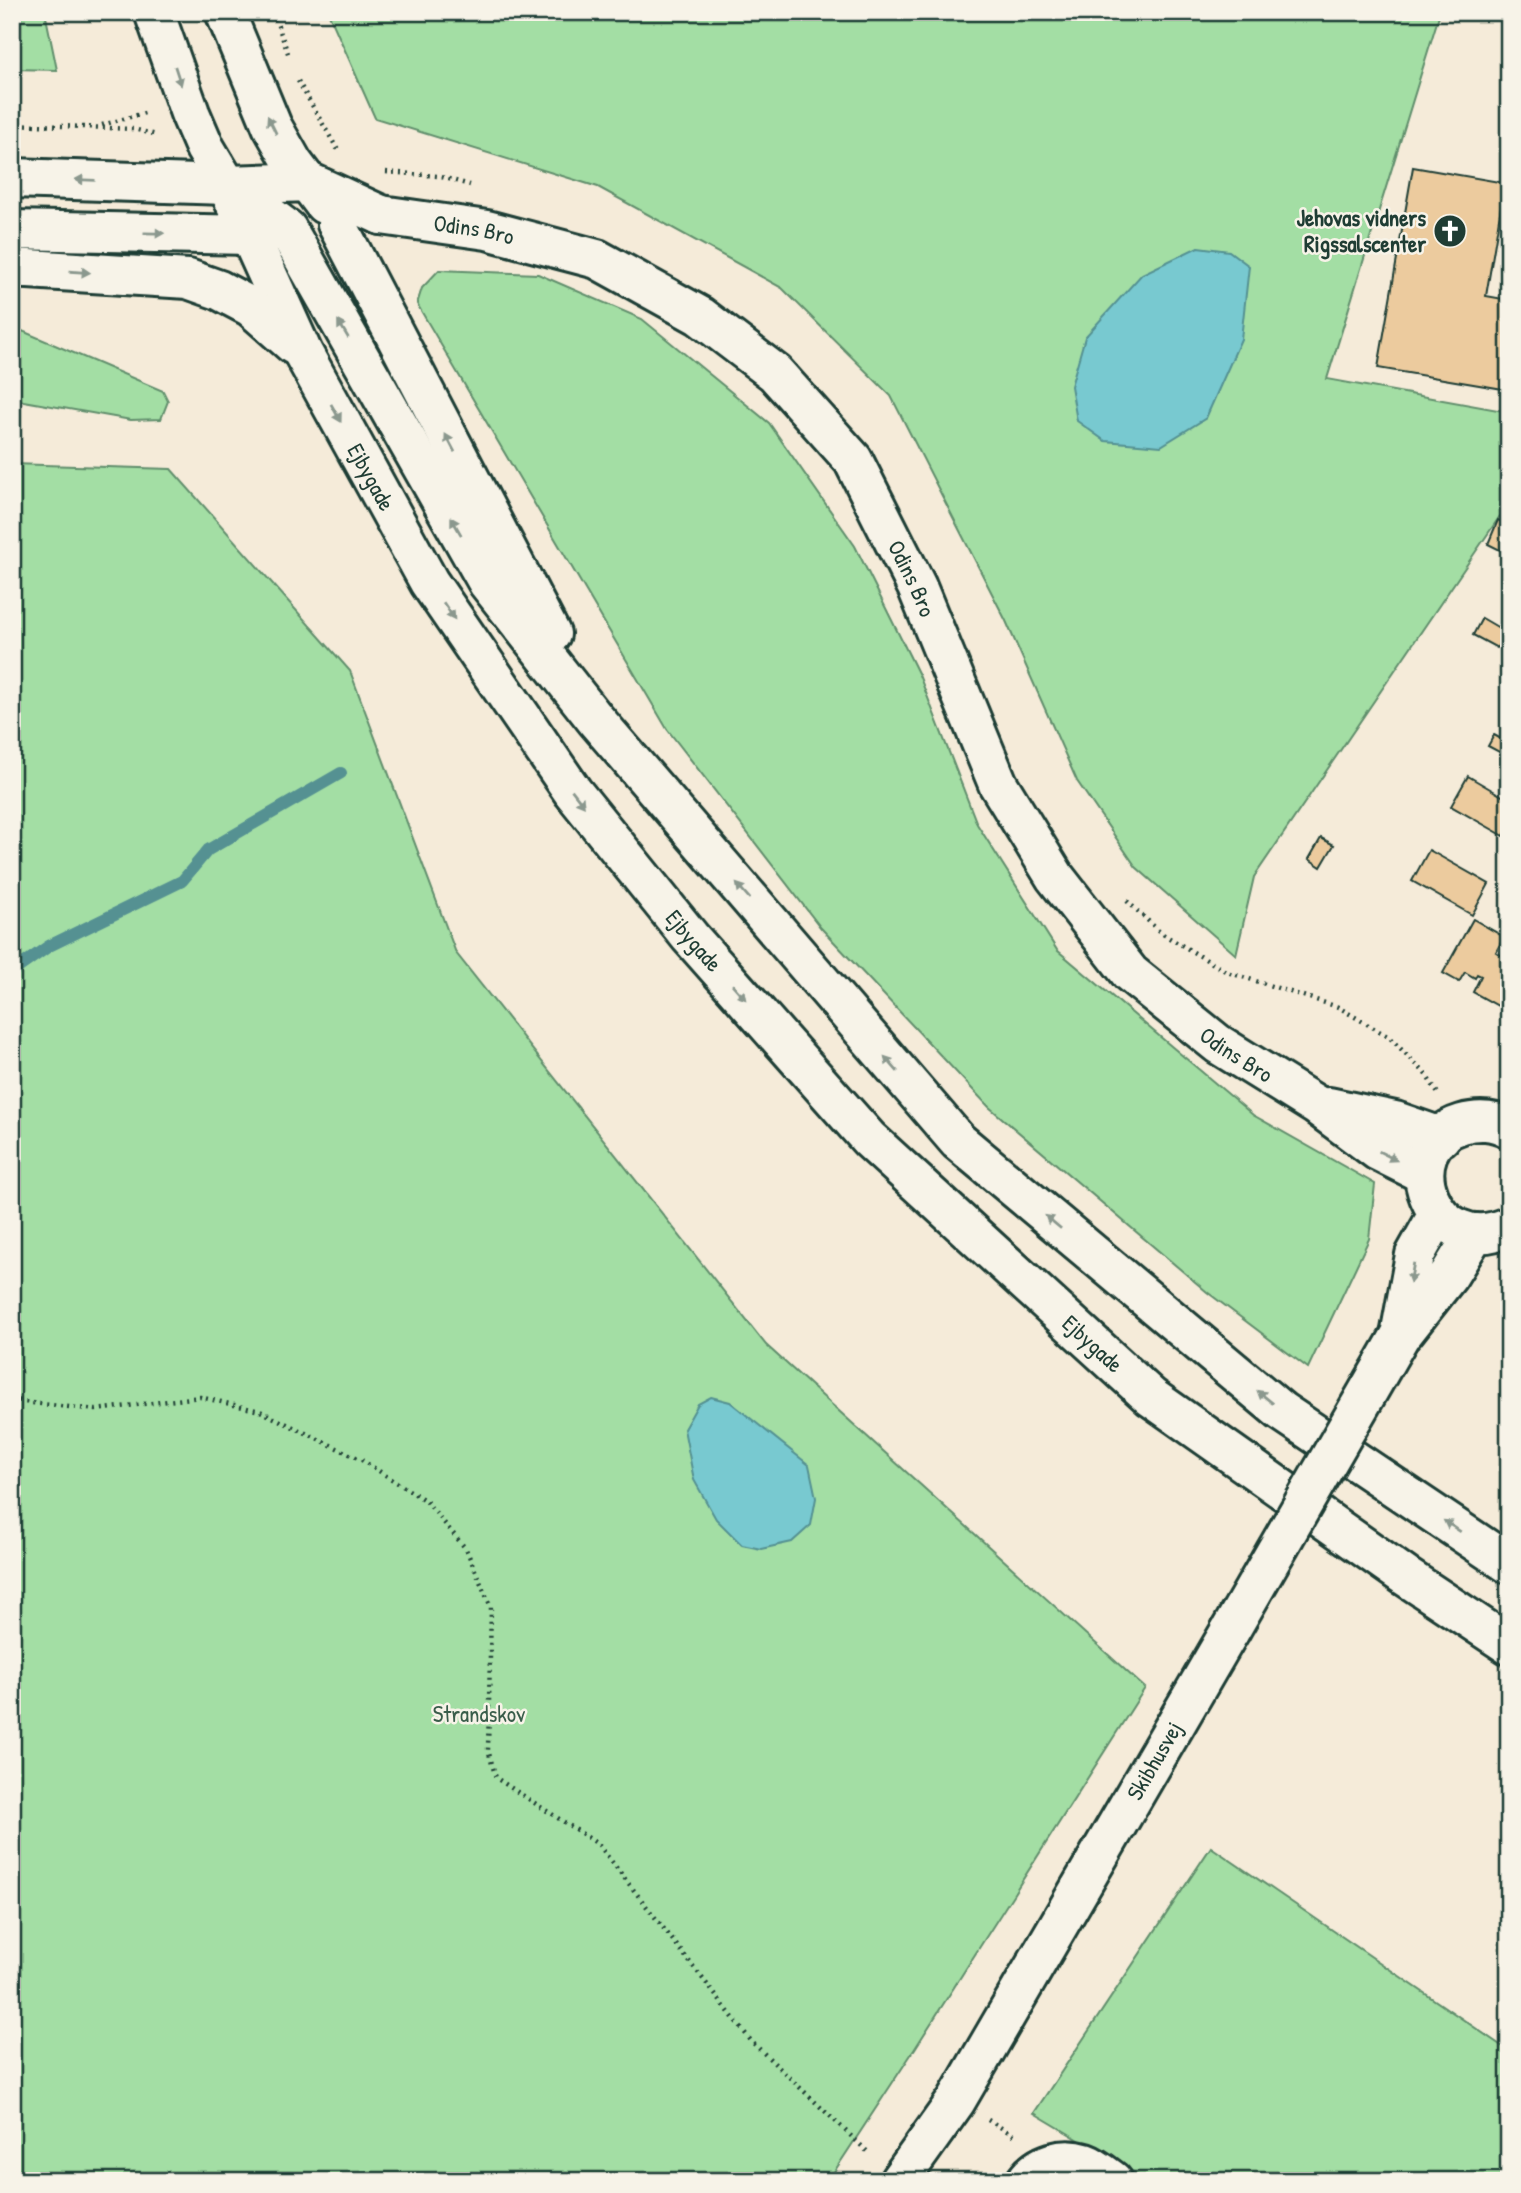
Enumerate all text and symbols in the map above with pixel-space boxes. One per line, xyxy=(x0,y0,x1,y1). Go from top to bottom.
one-way arrow xyxy=(173,66,184,87)
one-way arrow xyxy=(266,115,278,135)
one-way arrow xyxy=(74,175,96,186)
place label: Jehovas vidners Rigssalscenter xyxy=(1296,202,1426,260)
street label: Odins Bro xyxy=(432,207,518,252)
church icon: Jehovas vidners Rigssalscenter xyxy=(1431,212,1469,250)
one-way arrow xyxy=(143,227,165,239)
one-way arrow xyxy=(70,267,92,278)
one-way arrow xyxy=(336,319,349,338)
one-way arrow xyxy=(330,404,342,423)
one-way arrow xyxy=(444,433,456,453)
street label: Ejbygade xyxy=(341,438,403,516)
one-way arrow xyxy=(450,516,462,536)
street label: Odins Bro xyxy=(881,535,944,621)
one-way arrow xyxy=(442,602,456,620)
one-way arrow xyxy=(570,789,585,807)
one-way arrow xyxy=(735,882,751,900)
street label: Ejbygade xyxy=(659,903,729,978)
one-way arrow xyxy=(731,983,747,1001)
street label: Odins Bro xyxy=(1193,1019,1279,1089)
one-way arrow xyxy=(884,1055,899,1072)
one-way arrow xyxy=(1378,1151,1398,1162)
one-way arrow xyxy=(1045,1215,1062,1230)
one-way arrow xyxy=(1406,1262,1417,1284)
street label: Ejbygade xyxy=(1056,1308,1130,1379)
one-way arrow xyxy=(1256,1390,1273,1405)
one-way arrow xyxy=(1442,1519,1462,1532)
park label: Strandskov xyxy=(433,1698,525,1729)
street label: Skibhusvej xyxy=(1119,1716,1189,1806)

